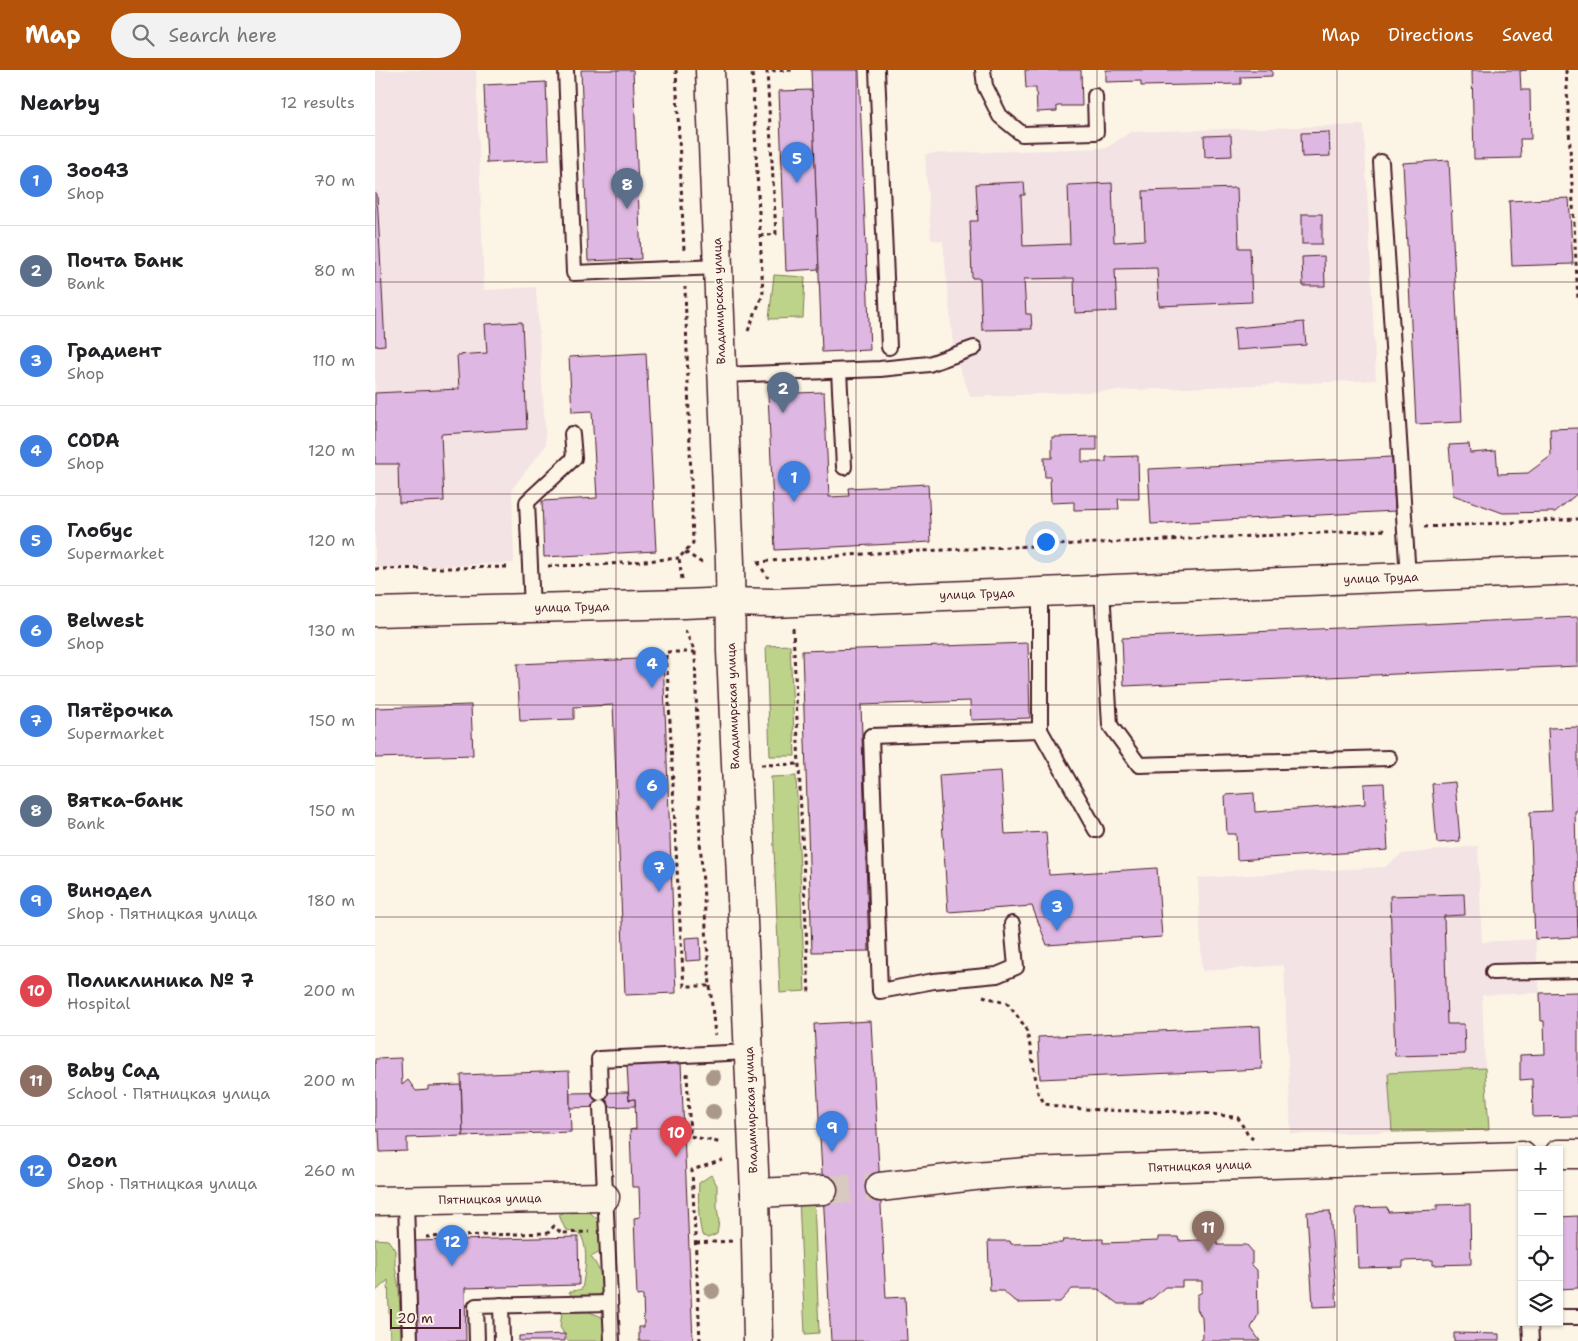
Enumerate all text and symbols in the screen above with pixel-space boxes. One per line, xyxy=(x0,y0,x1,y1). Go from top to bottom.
search box xyxy=(111,13,461,58)
text: Map xyxy=(25,19,81,51)
icon: search xyxy=(129,21,157,49)
text: Search here xyxy=(169,23,277,48)
text: Map xyxy=(1322,23,1360,47)
text: Directions xyxy=(1388,23,1474,47)
text: Saved xyxy=(1502,23,1553,47)
text: Nearby xyxy=(20,89,100,117)
text: 12 results xyxy=(280,92,355,113)
pin: 5 xyxy=(781,142,813,183)
text: Зоо43 xyxy=(67,158,129,183)
pin: 8 xyxy=(611,168,643,209)
text: 1 xyxy=(32,170,40,191)
text: 70 m xyxy=(314,170,355,191)
text: Shop xyxy=(67,183,104,204)
street label: Владимирская улица xyxy=(709,237,729,365)
text: Почта Банк xyxy=(67,248,183,273)
text: 2 xyxy=(30,260,42,281)
text: 80 m xyxy=(314,260,355,281)
text: Bank xyxy=(67,273,105,294)
text: Градиент xyxy=(67,338,162,363)
text: 3 xyxy=(30,350,42,371)
text: 110 m xyxy=(312,350,355,371)
text: Shop xyxy=(67,363,104,384)
pin: 2 xyxy=(767,372,799,413)
text: CODA xyxy=(67,428,120,453)
text: 4 xyxy=(30,440,42,461)
text: 120 m xyxy=(308,440,355,461)
text: Shop xyxy=(67,453,104,474)
pin: 1 xyxy=(778,461,810,502)
text: Глобус xyxy=(67,518,133,543)
your location xyxy=(1033,529,1059,555)
text: 5 xyxy=(31,530,41,551)
text: 120 m xyxy=(308,530,355,551)
text: Supermarket xyxy=(67,543,164,564)
street label: улица Труда xyxy=(1343,569,1419,587)
street label: улица Труда xyxy=(939,585,1015,603)
street label: улица Труда xyxy=(534,598,610,616)
text: Belwest xyxy=(67,608,144,633)
text: 6 xyxy=(30,620,42,641)
text: 130 m xyxy=(308,620,355,641)
text: Shop xyxy=(67,633,104,654)
street label: Владимирская улица xyxy=(723,642,743,770)
pin: 4 xyxy=(636,647,668,688)
text: Пятёрочка xyxy=(67,698,173,723)
text: 7 xyxy=(30,710,42,731)
text: 150 m xyxy=(308,710,355,731)
text: Supermarket xyxy=(67,723,164,744)
pin: 6 xyxy=(636,769,668,810)
text: Вятка-банк xyxy=(67,788,183,813)
text: 8 xyxy=(30,800,42,821)
text: 150 m xyxy=(308,800,355,821)
text: Bank xyxy=(67,813,105,834)
pin: 7 xyxy=(643,851,675,892)
text: Винодел xyxy=(67,878,152,903)
text: 9 xyxy=(30,890,42,911)
text: 180 m xyxy=(307,890,355,911)
pin: 3 xyxy=(1041,890,1073,931)
text: Shop · Пятницкая улица xyxy=(67,903,257,924)
text: Поликлиника № 7 xyxy=(67,968,254,993)
text: 10 xyxy=(27,980,45,1001)
text: 200 m xyxy=(303,980,355,1001)
text: Hospital xyxy=(67,993,130,1014)
street label: Владимирская улица xyxy=(741,1046,761,1174)
text: Baby Сад xyxy=(67,1058,160,1083)
text: 11 xyxy=(29,1070,43,1091)
text: 200 m xyxy=(303,1070,355,1091)
text: School · Пятницкая улица xyxy=(67,1083,270,1104)
pin: 9 xyxy=(816,1111,848,1152)
pin: 10 xyxy=(660,1116,692,1157)
map controls xyxy=(1518,1146,1563,1326)
button: + xyxy=(1518,1146,1563,1191)
text: Ozon xyxy=(67,1148,117,1173)
street label: Пятницкая улица xyxy=(1148,1156,1252,1176)
text: 12 xyxy=(27,1160,45,1181)
text: 260 m xyxy=(303,1160,355,1181)
text: Shop · Пятницкая улица xyxy=(67,1173,257,1194)
street label: Пятницкая улица xyxy=(438,1190,542,1208)
button: − xyxy=(1518,1191,1563,1236)
pin: 11 xyxy=(1192,1211,1224,1252)
pin: 12 xyxy=(436,1225,468,1266)
button: locate xyxy=(1518,1236,1563,1281)
button: layers xyxy=(1518,1281,1563,1326)
scale bar xyxy=(390,1306,461,1329)
text: 20 m xyxy=(397,1309,433,1327)

